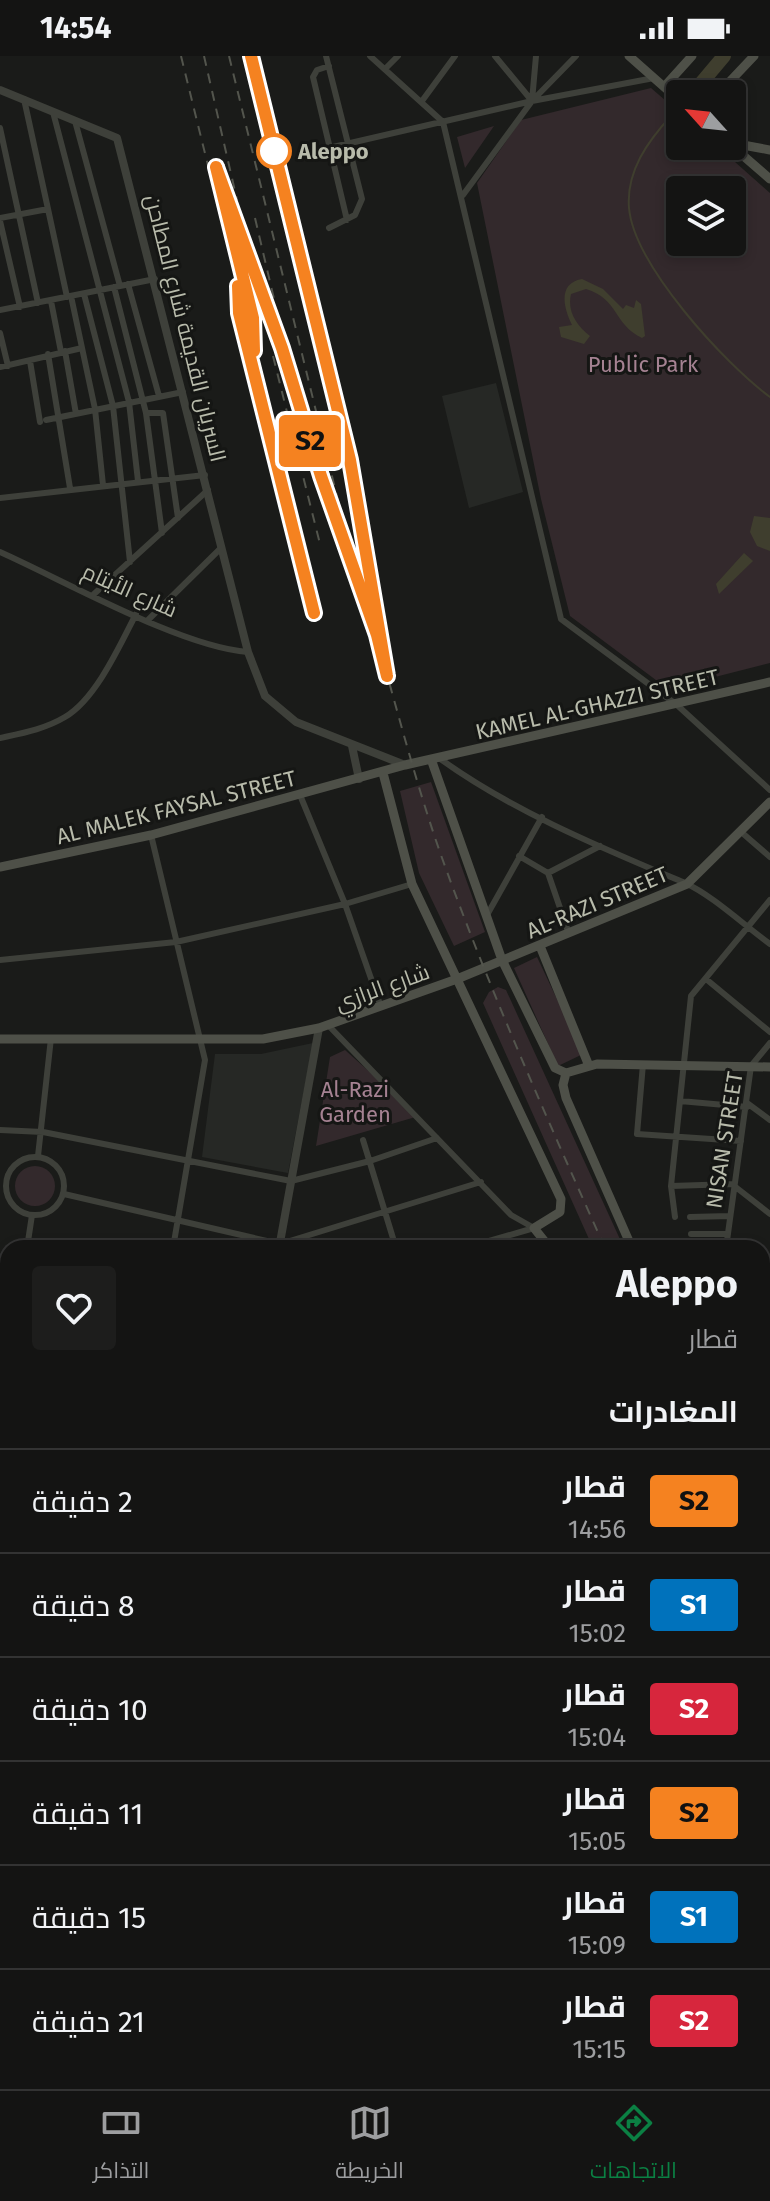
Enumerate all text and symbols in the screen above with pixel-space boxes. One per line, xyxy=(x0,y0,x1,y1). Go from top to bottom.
text: 14:54 xyxy=(40,10,111,46)
north arrow xyxy=(666,80,746,160)
map controls xyxy=(666,80,746,256)
marker: Aleppo xyxy=(257,134,291,168)
place label: Aleppo xyxy=(297,138,369,165)
button: layers xyxy=(666,176,746,256)
street label: السريان القديمة شارع المطاحن xyxy=(138,192,232,465)
park label: Public Park xyxy=(588,351,699,378)
line badge: S2 xyxy=(274,415,346,467)
text: S2 xyxy=(295,424,325,457)
street label: شارع الأيتام xyxy=(77,558,181,625)
street label: KAMEL AL-GHAZZI STREET xyxy=(473,663,722,746)
street label: AL MALEK FAYSAL STREET xyxy=(54,764,299,850)
street label: AL-RAZI STREET xyxy=(522,860,673,944)
street label: شارع الرازي xyxy=(331,958,434,1020)
street label: NISAN STREET xyxy=(700,1069,749,1210)
park label: Al-Razi Garden xyxy=(319,1076,391,1128)
text: Aleppo xyxy=(616,1261,738,1307)
button: heart xyxy=(32,1266,116,1350)
text: قطار xyxy=(688,1324,738,1355)
text: المغادرات xyxy=(609,1394,738,1430)
text: قطار xyxy=(563,1469,626,1505)
text: 2 دقيقة xyxy=(32,1484,133,1520)
text: S2 xyxy=(679,1484,709,1517)
text: 14:56 xyxy=(568,1514,626,1545)
text: قطار xyxy=(563,1573,626,1609)
text: 8 دقيقة xyxy=(32,1588,135,1624)
text: S1 xyxy=(680,1588,708,1621)
text: 15:02 xyxy=(568,1618,626,1649)
text: قطار xyxy=(563,1677,626,1713)
text: 10 دقيقة xyxy=(32,1692,148,1728)
text: S2 xyxy=(679,1692,709,1725)
text: 15:04 xyxy=(567,1722,626,1753)
text: قطار xyxy=(563,1781,626,1817)
text: 11 دقيقة xyxy=(32,1796,144,1832)
text: S2 xyxy=(679,1796,709,1829)
text: 15:05 xyxy=(568,1826,626,1857)
text: قطار xyxy=(563,1885,626,1921)
text: 15 دقيقة xyxy=(32,1900,146,1936)
text: S1 xyxy=(680,1900,708,1933)
text: 15:09 xyxy=(568,1930,626,1961)
text: قطار xyxy=(563,1989,626,2025)
text: 21 دقيقة xyxy=(32,2004,145,2040)
text: S2 xyxy=(679,2004,709,2037)
text: 15:15 xyxy=(572,2034,626,2065)
tab: التذاكر xyxy=(93,2101,149,2191)
tab: الخريطة xyxy=(335,2101,404,2191)
tab: الاتجاهات xyxy=(590,2101,677,2191)

